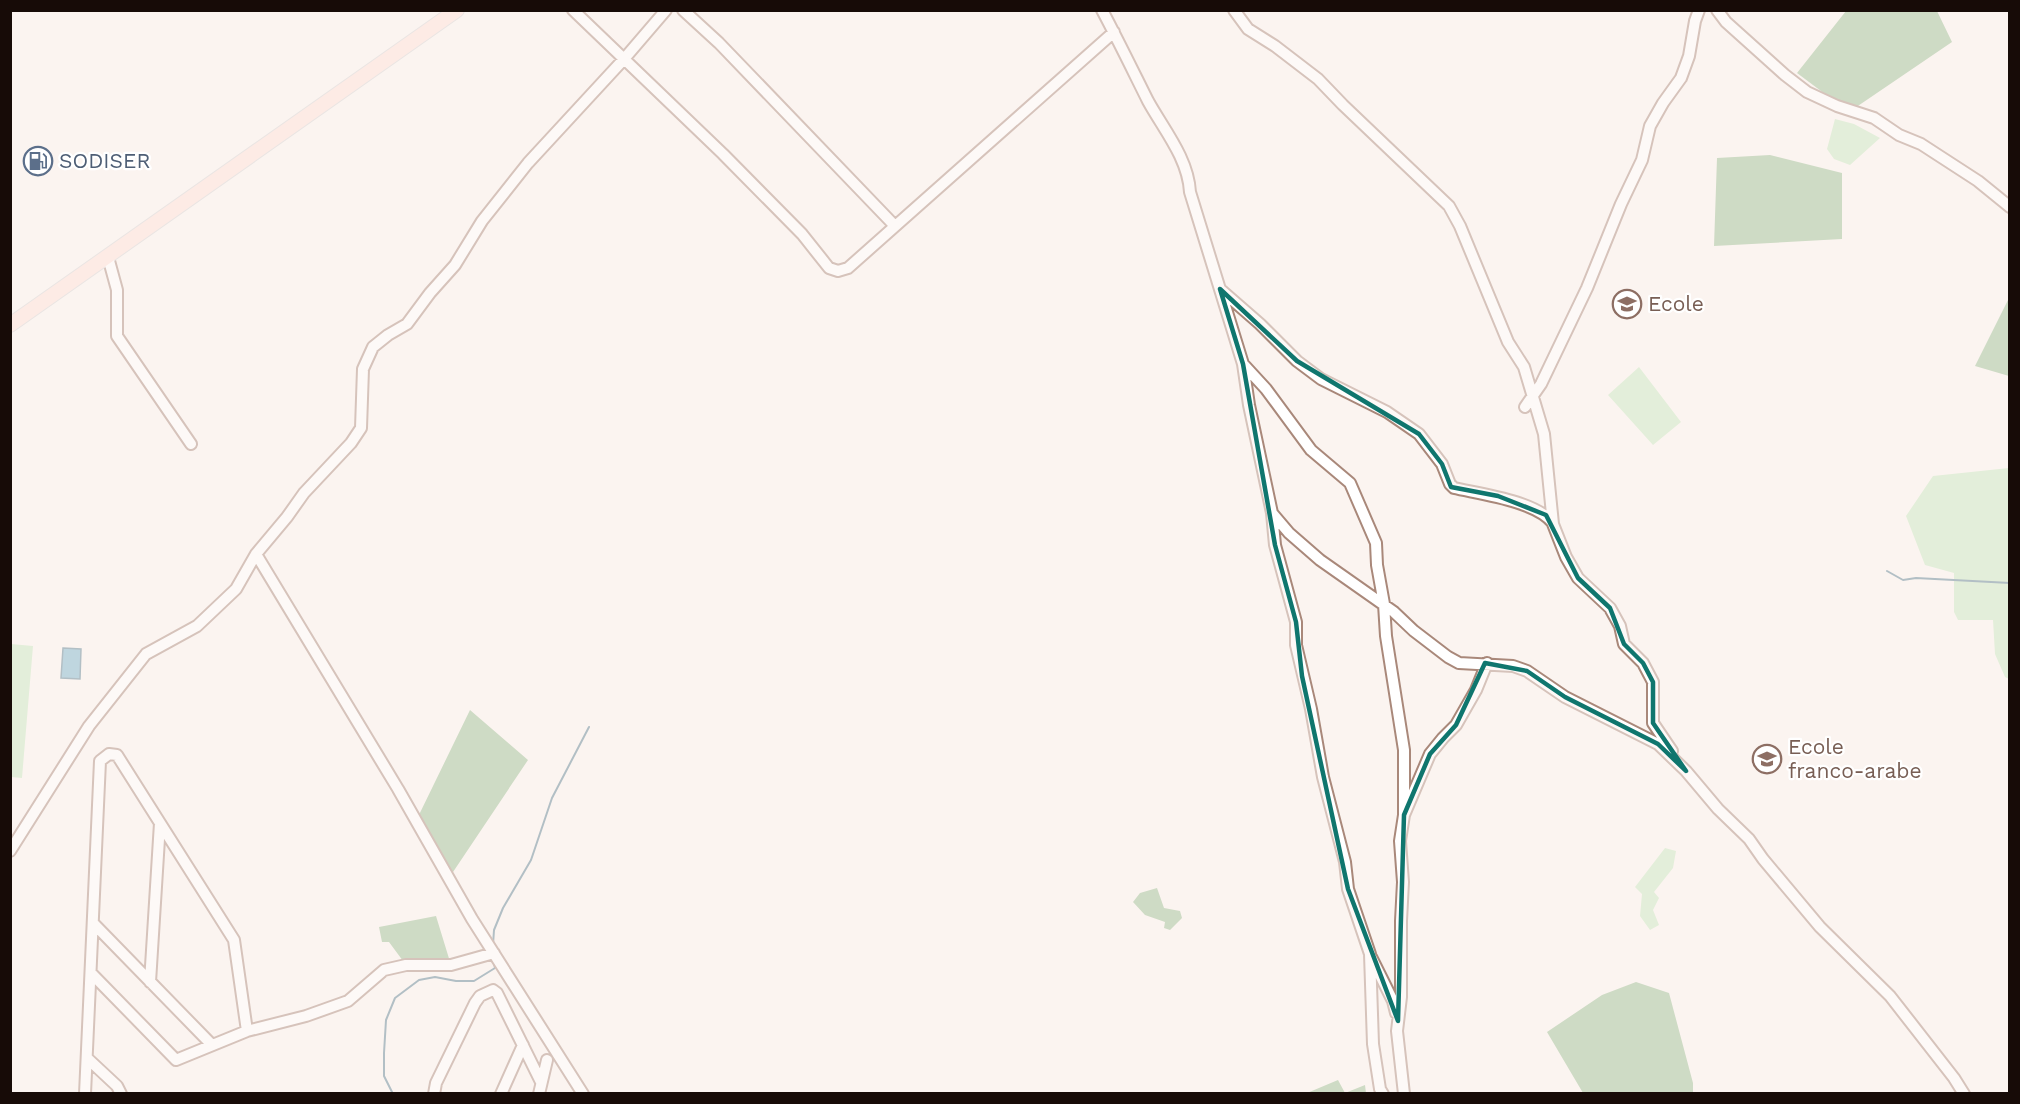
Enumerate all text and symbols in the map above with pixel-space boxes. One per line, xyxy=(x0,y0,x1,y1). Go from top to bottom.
fuel station icon: SODISER xyxy=(22,145,54,177)
place label: SODISER xyxy=(59,148,150,173)
school or university icon: Ecole xyxy=(1611,288,1643,320)
place label: Ecole xyxy=(1648,291,1704,316)
place label: Ecole franco-arabe xyxy=(1788,734,1922,783)
school or university icon: Ecole franco-arabe xyxy=(1751,743,1783,775)

